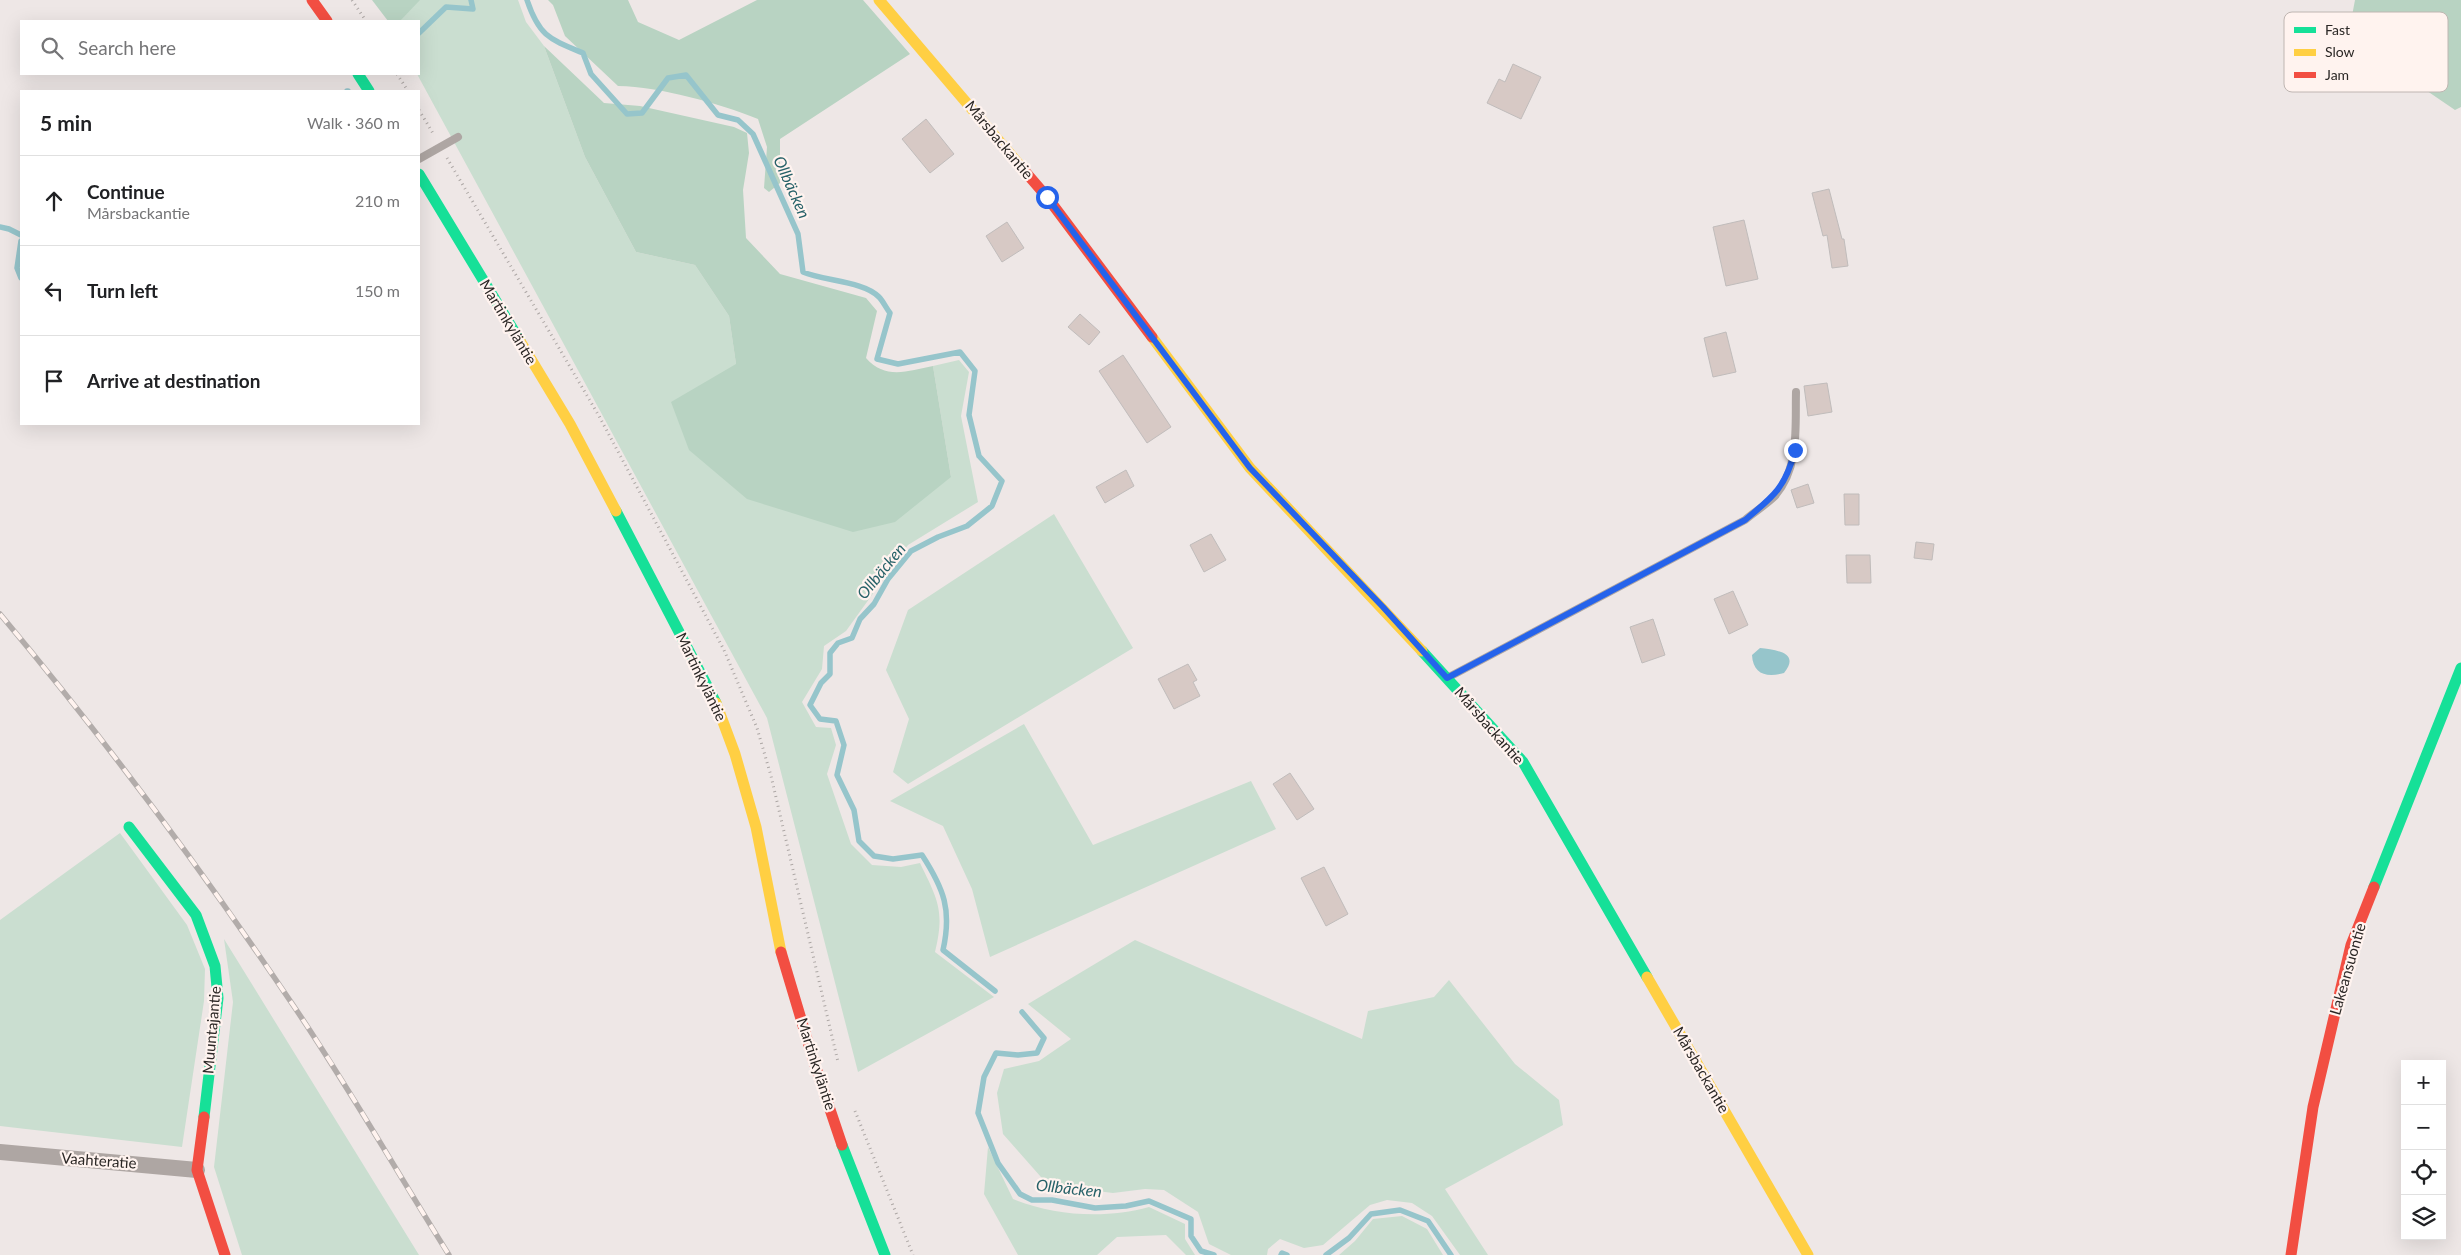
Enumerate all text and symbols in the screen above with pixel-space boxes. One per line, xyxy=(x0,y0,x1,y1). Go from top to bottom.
legend xyxy=(2284,12,2448,92)
search box xyxy=(20,20,420,75)
text: Fast xyxy=(2325,21,2350,38)
icon: search xyxy=(38,34,66,62)
text: Search here xyxy=(78,36,176,59)
text: Slow xyxy=(2325,43,2355,60)
text: Jam xyxy=(2325,66,2349,83)
street label: Mårsbackantie xyxy=(962,97,1038,182)
text: 5 min xyxy=(40,110,92,135)
text: Walk · 360 m xyxy=(307,113,400,132)
water label: Ollbäcken xyxy=(770,153,815,221)
text: Continue xyxy=(87,180,165,203)
route start xyxy=(1036,186,1059,209)
icon: ahead xyxy=(40,187,68,215)
text: 210 m xyxy=(355,191,400,210)
text: Mårsbackantie xyxy=(87,203,190,222)
street label: Martinkyläntie xyxy=(476,276,541,367)
icon: left xyxy=(40,277,68,305)
text: Turn left xyxy=(87,279,158,302)
text: 150 m xyxy=(355,281,400,300)
icon: arrive xyxy=(40,367,68,395)
text: Arrive at destination xyxy=(87,369,260,392)
route end xyxy=(1784,439,1807,462)
water label: Ollbäcken xyxy=(852,539,909,602)
street label: Martinkyläntie xyxy=(673,629,731,724)
street label: Mårsbackantie xyxy=(1451,683,1528,768)
street label: Lakeansuontie xyxy=(2325,921,2369,1017)
street label: Muuntajantie xyxy=(198,985,224,1075)
street label: Martinkyläntie xyxy=(794,1015,840,1112)
street label: Mårsbackantie xyxy=(1670,1023,1734,1116)
map controls xyxy=(2401,1060,2446,1240)
button: + xyxy=(2401,1060,2446,1105)
button: − xyxy=(2401,1105,2446,1150)
street label: Vaahteratie xyxy=(61,1148,137,1172)
button: locate xyxy=(2401,1150,2446,1195)
water label: Ollbäcken xyxy=(1035,1175,1103,1200)
button: layers xyxy=(2401,1195,2446,1240)

